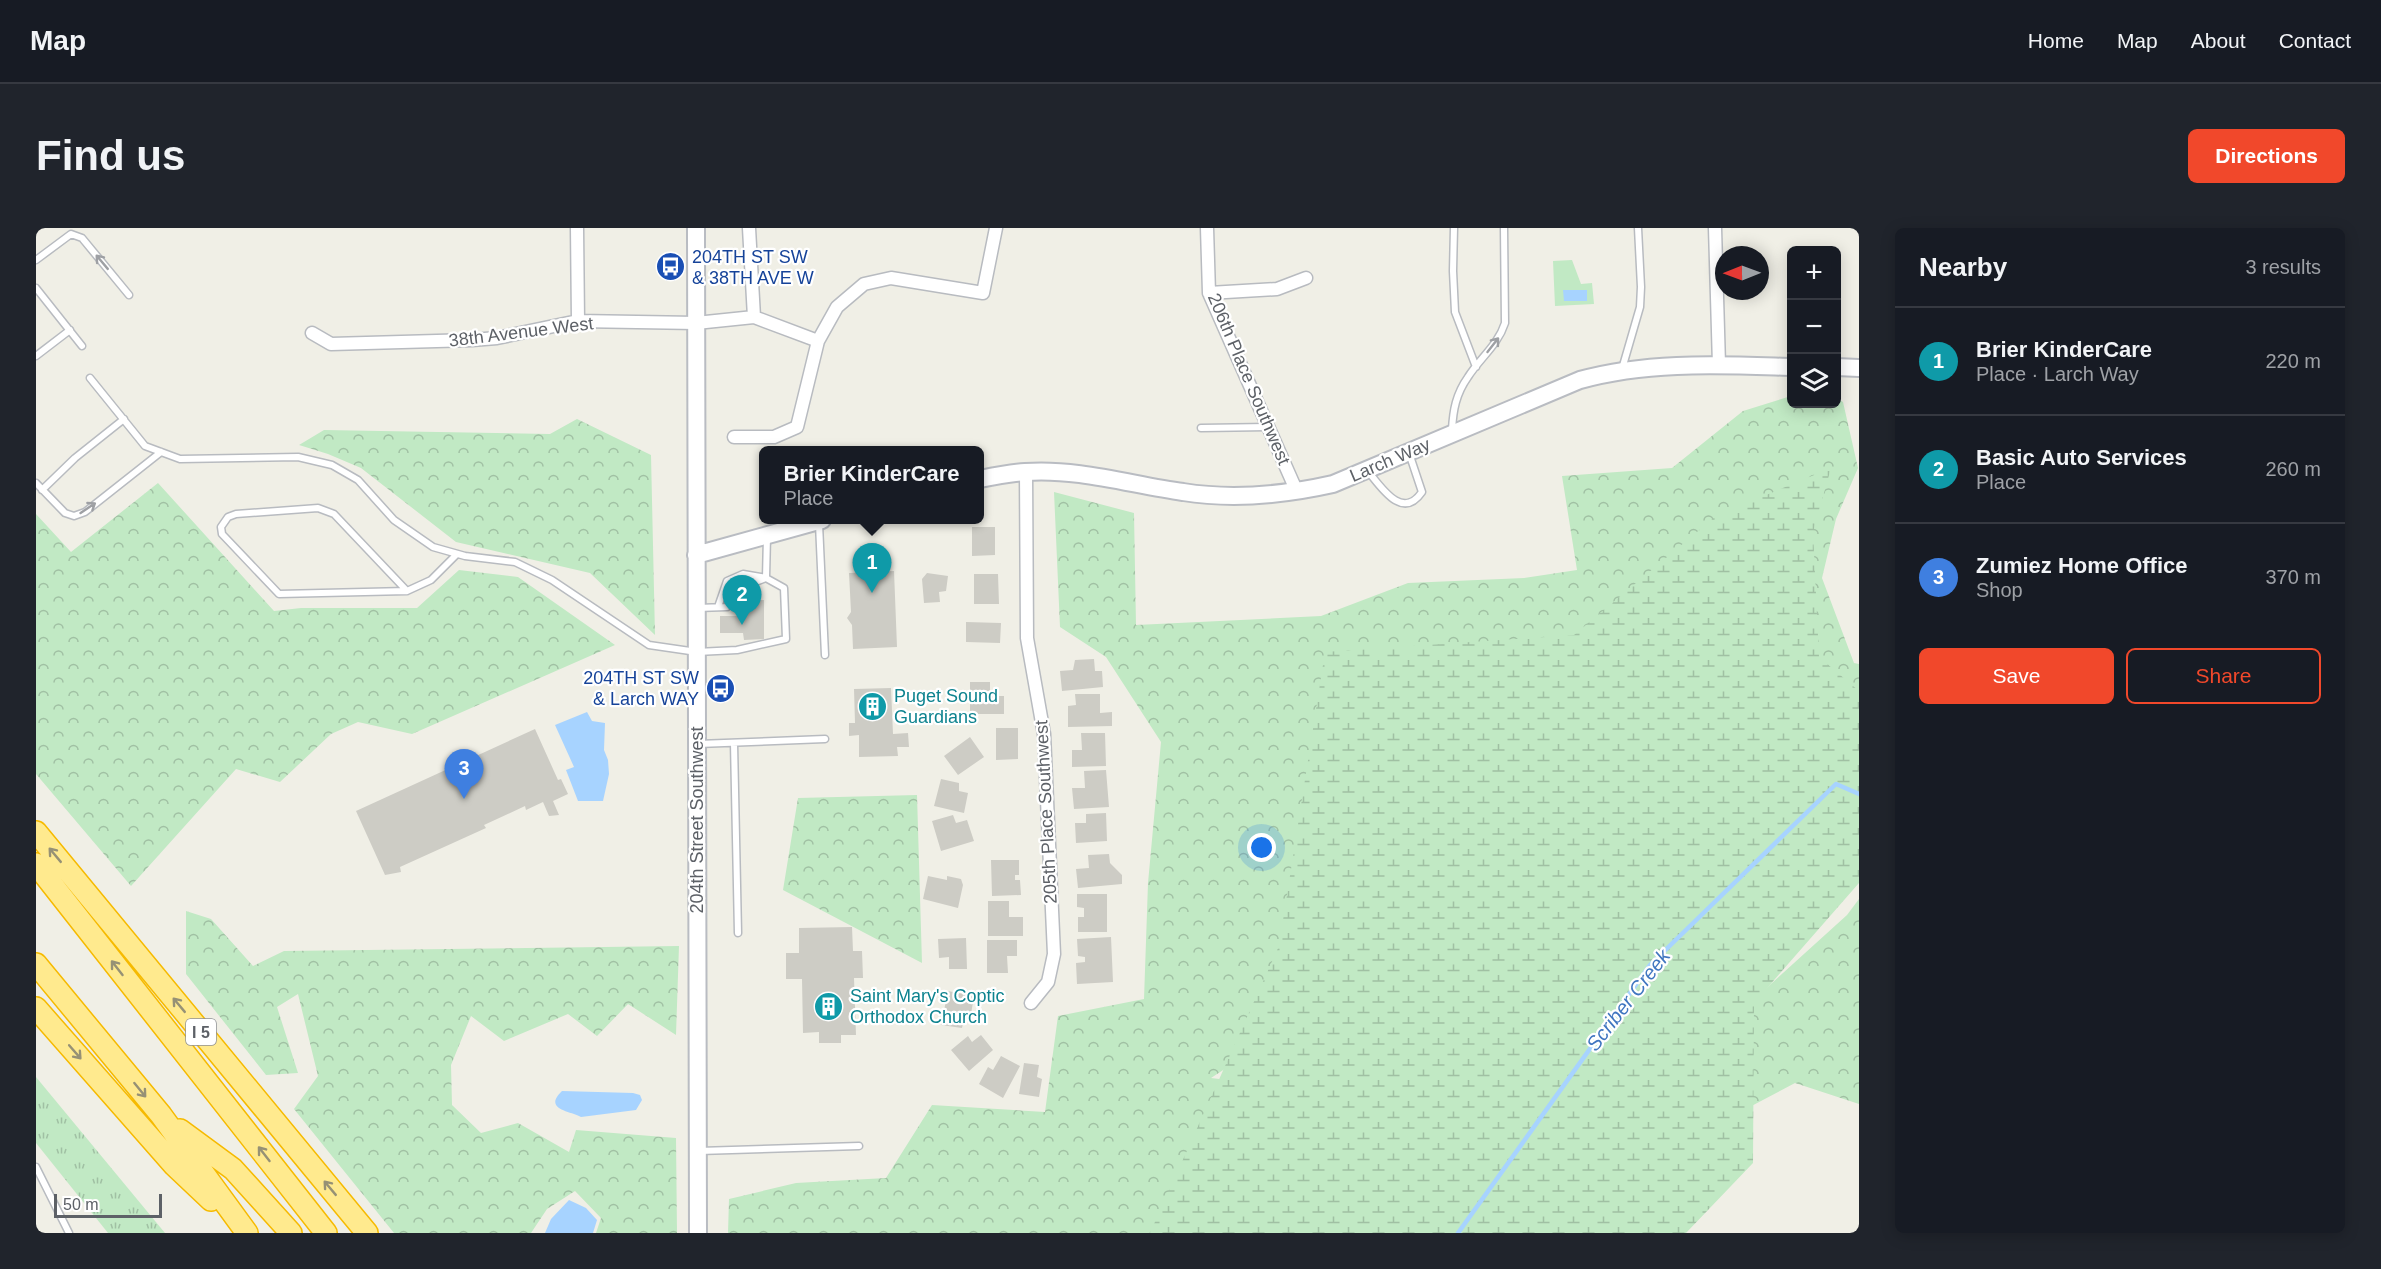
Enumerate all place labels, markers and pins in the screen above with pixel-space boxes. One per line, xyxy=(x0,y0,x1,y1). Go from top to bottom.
place label: 204TH ST SW & 38TH AVE W xyxy=(692,247,814,288)
bus stop icon: 204TH ST SW & 38TH AVE W xyxy=(655,251,687,283)
pin: 1 xyxy=(852,544,892,593)
pin: 2 xyxy=(722,576,762,625)
place label: 204TH ST SW & Larch WAY xyxy=(583,668,699,709)
bus stop icon: 204TH ST SW & Larch WAY xyxy=(704,672,736,704)
place label: Puget Sound Guardians xyxy=(894,686,998,727)
building icon: Puget Sound Guardians xyxy=(857,690,889,722)
pin: 3 xyxy=(444,750,484,799)
place label: Saint Mary's Coptic Orthodox Church xyxy=(850,986,1005,1027)
building icon: Saint Mary's Coptic Orthodox Church xyxy=(813,990,845,1022)

